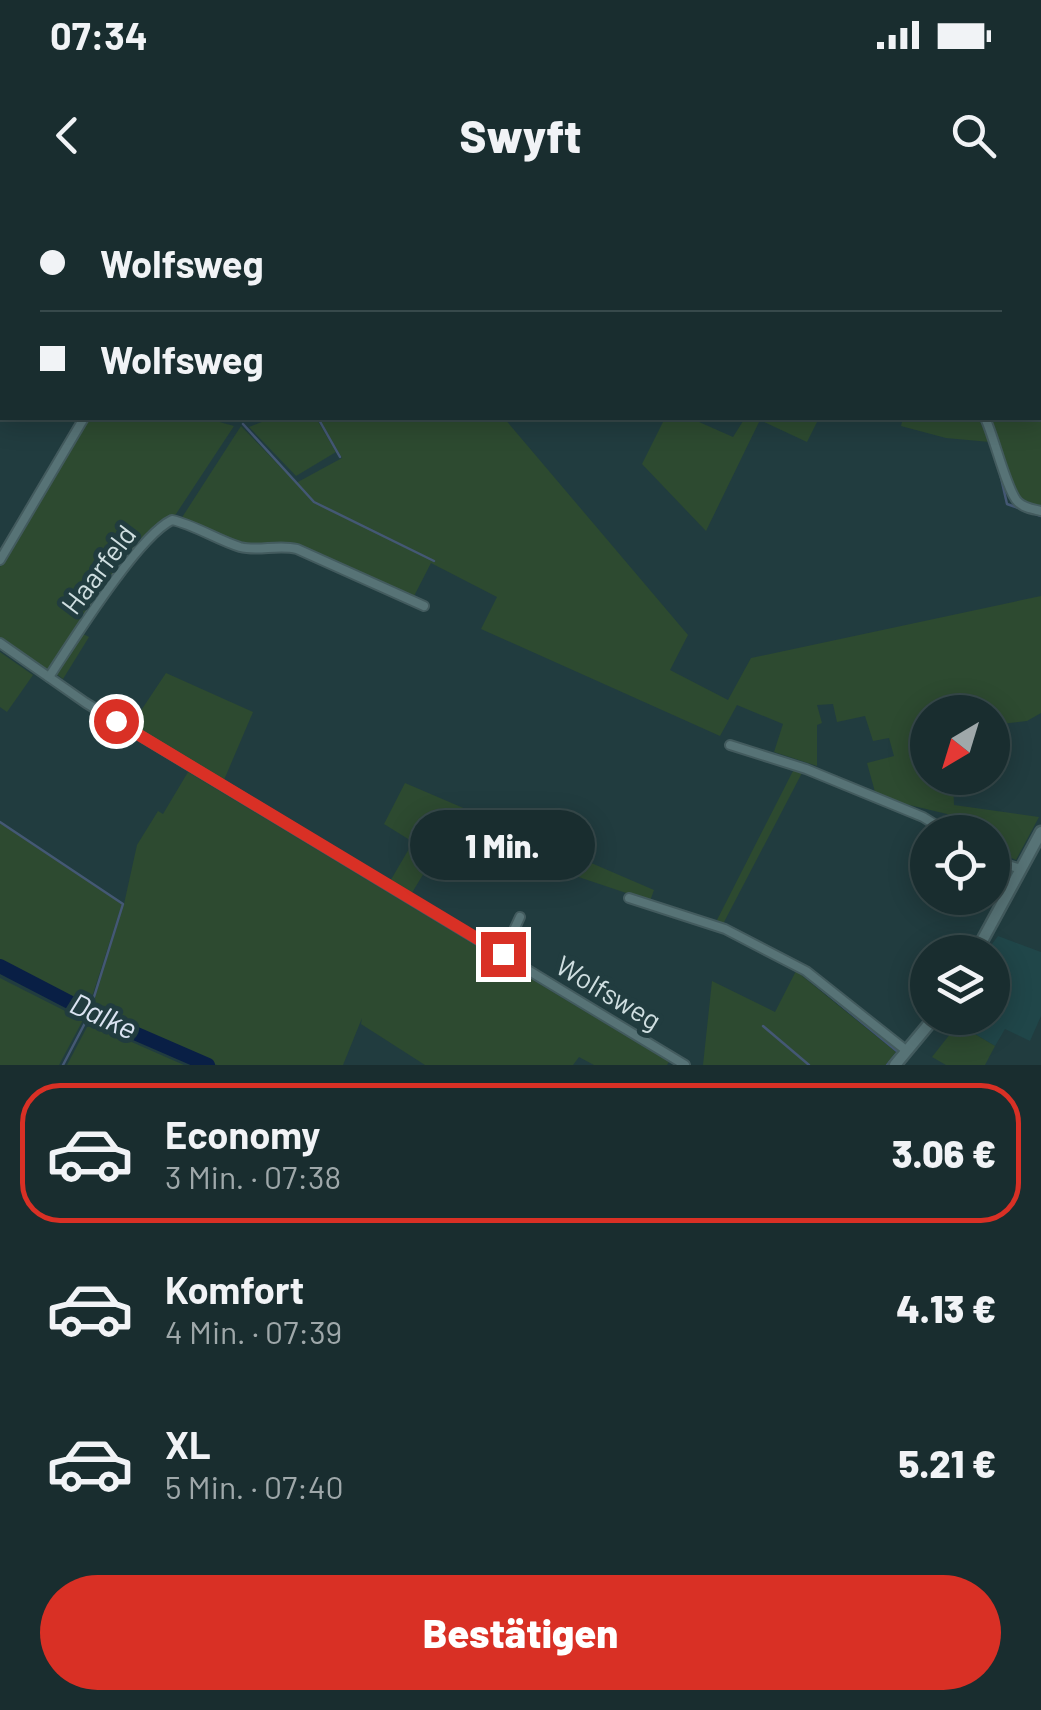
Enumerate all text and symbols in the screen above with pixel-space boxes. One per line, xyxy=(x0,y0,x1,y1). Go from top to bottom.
text: 07:34 xyxy=(50,12,148,58)
icon: back xyxy=(40,108,95,163)
text: Swyft xyxy=(460,108,581,162)
icon: search xyxy=(946,108,1001,163)
text: Wolfsweg xyxy=(100,240,264,286)
text: Wolfsweg xyxy=(100,336,264,382)
street label: Haarfeld xyxy=(53,518,143,620)
north arrow xyxy=(910,695,1010,795)
map controls xyxy=(910,695,1010,1035)
route start xyxy=(94,699,139,744)
callout: 1 Min. xyxy=(410,809,596,879)
button: locate xyxy=(910,815,1010,915)
text: 1 Min. xyxy=(465,826,540,864)
route end xyxy=(481,932,526,977)
button: layers xyxy=(910,935,1010,1035)
street label: Wolfsweg xyxy=(550,947,668,1037)
water label: Dalke xyxy=(65,984,143,1046)
icon: car xyxy=(45,1108,135,1198)
text: Economy xyxy=(165,1111,320,1157)
text: 3.06 € xyxy=(892,1130,996,1176)
text: 3 Min. · 07:38 xyxy=(165,1157,341,1195)
icon: car xyxy=(45,1263,135,1353)
text: Komfort xyxy=(165,1266,304,1312)
text: 4.13 € xyxy=(896,1285,996,1331)
text: 4 Min. · 07:39 xyxy=(165,1312,342,1350)
icon: car xyxy=(45,1418,135,1508)
text: XL xyxy=(165,1421,211,1467)
text: 5.21 € xyxy=(898,1440,996,1486)
text: 5 Min. · 07:40 xyxy=(165,1467,344,1505)
button: Bestätigen xyxy=(40,1575,1001,1690)

